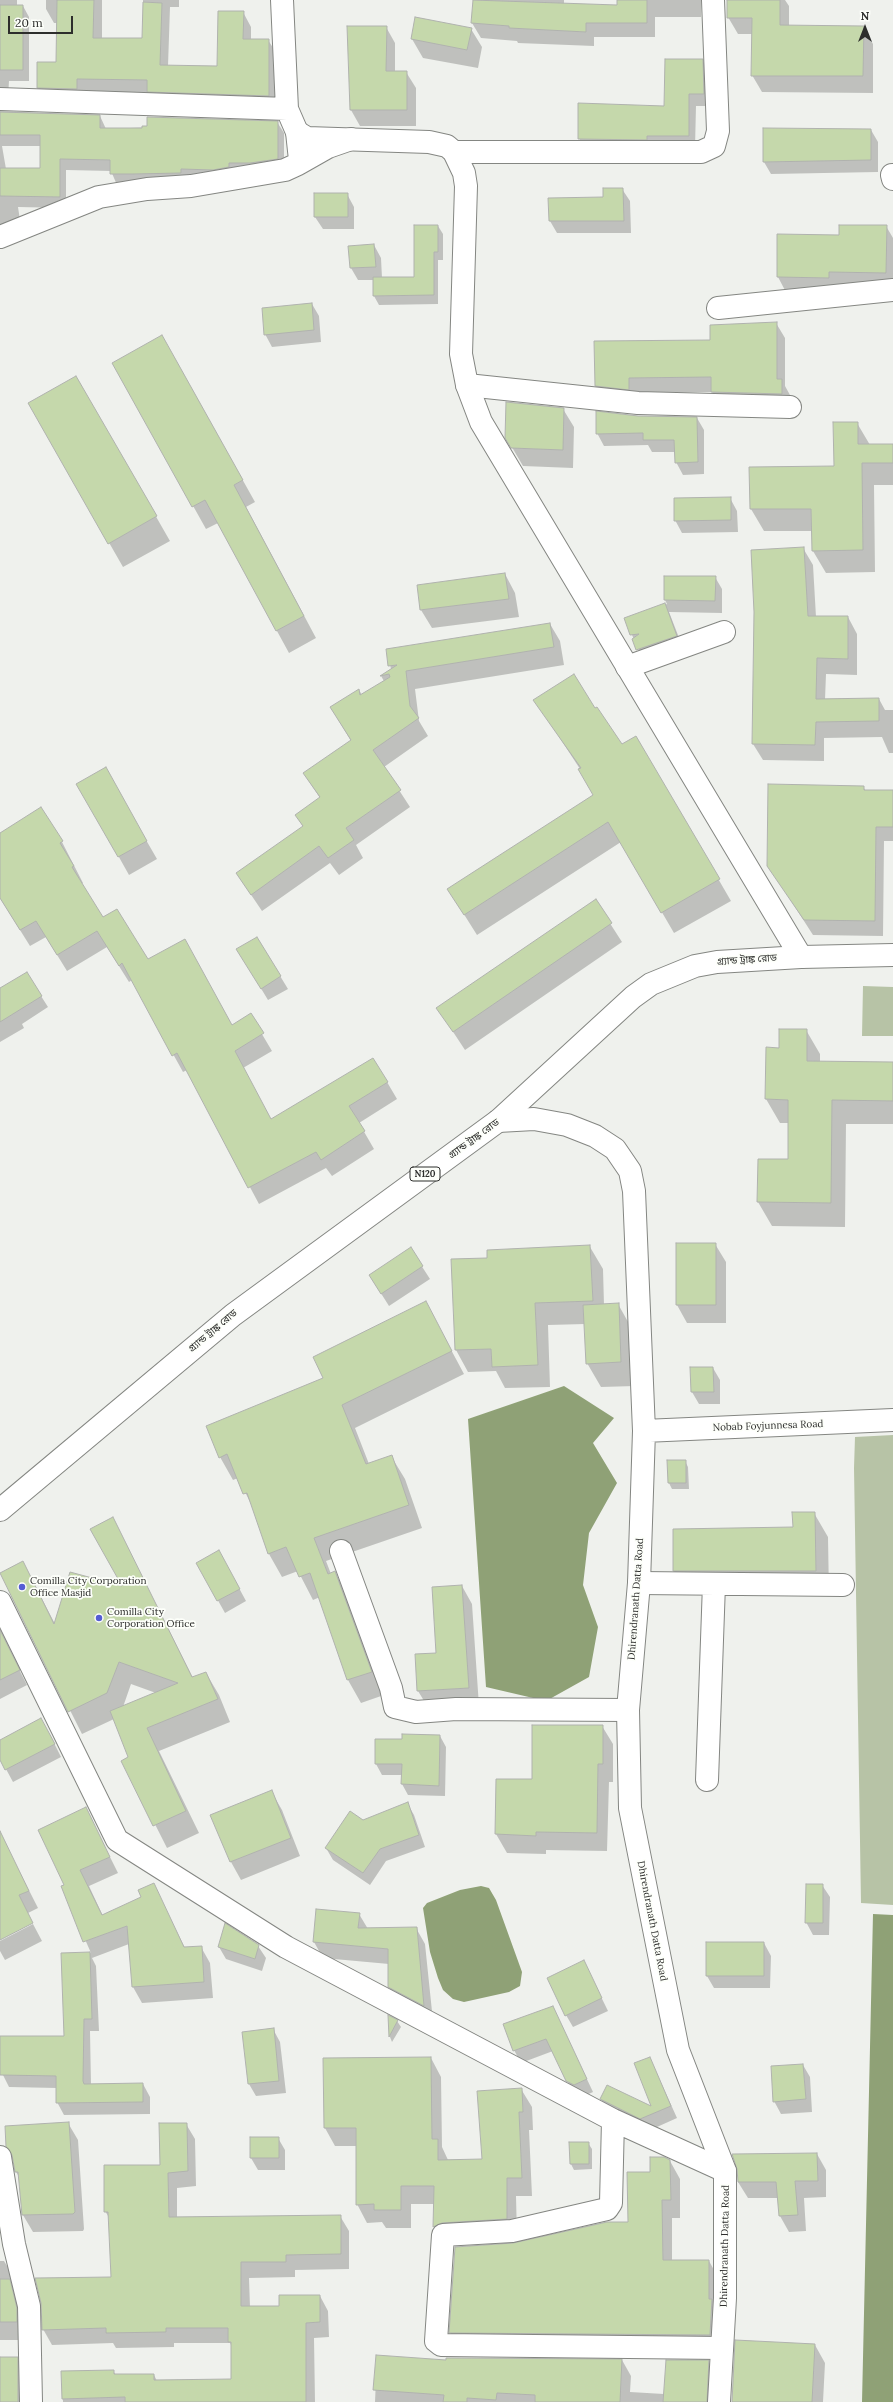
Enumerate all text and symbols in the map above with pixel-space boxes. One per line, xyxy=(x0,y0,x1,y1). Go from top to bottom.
scale bar xyxy=(10,8,75,34)
north arrow xyxy=(845,8,885,48)
text: N xyxy=(861,9,869,23)
text: 20 m xyxy=(15,15,43,30)
street label: গ্র্যান্ড ট্রাঙ্ক রোড xyxy=(717,952,777,968)
street label: গ্র্যান্ড ট্রাঙ্ক রোড xyxy=(446,1117,502,1161)
road number: N120 xyxy=(410,1167,440,1181)
street label: গ্র্যান্ড ট্রাঙ্ক রোড xyxy=(186,1307,240,1355)
street label: Nobab Foyjunnesa Road xyxy=(712,1418,824,1434)
street label: Dhirendranath Datta Road xyxy=(626,1538,646,1660)
place label: Comilla City Corporation Office Masjid xyxy=(30,1575,147,1598)
marker: Comilla City Corporation Office Masjid xyxy=(17,1582,27,1592)
place label: Comilla City Corporation Office xyxy=(107,1606,195,1630)
marker: Comilla City Corporation Office xyxy=(94,1613,104,1623)
street label: Dhirendranath Datta Road xyxy=(634,1860,670,1982)
street label: Dhirendranath Datta Road xyxy=(718,2185,732,2307)

